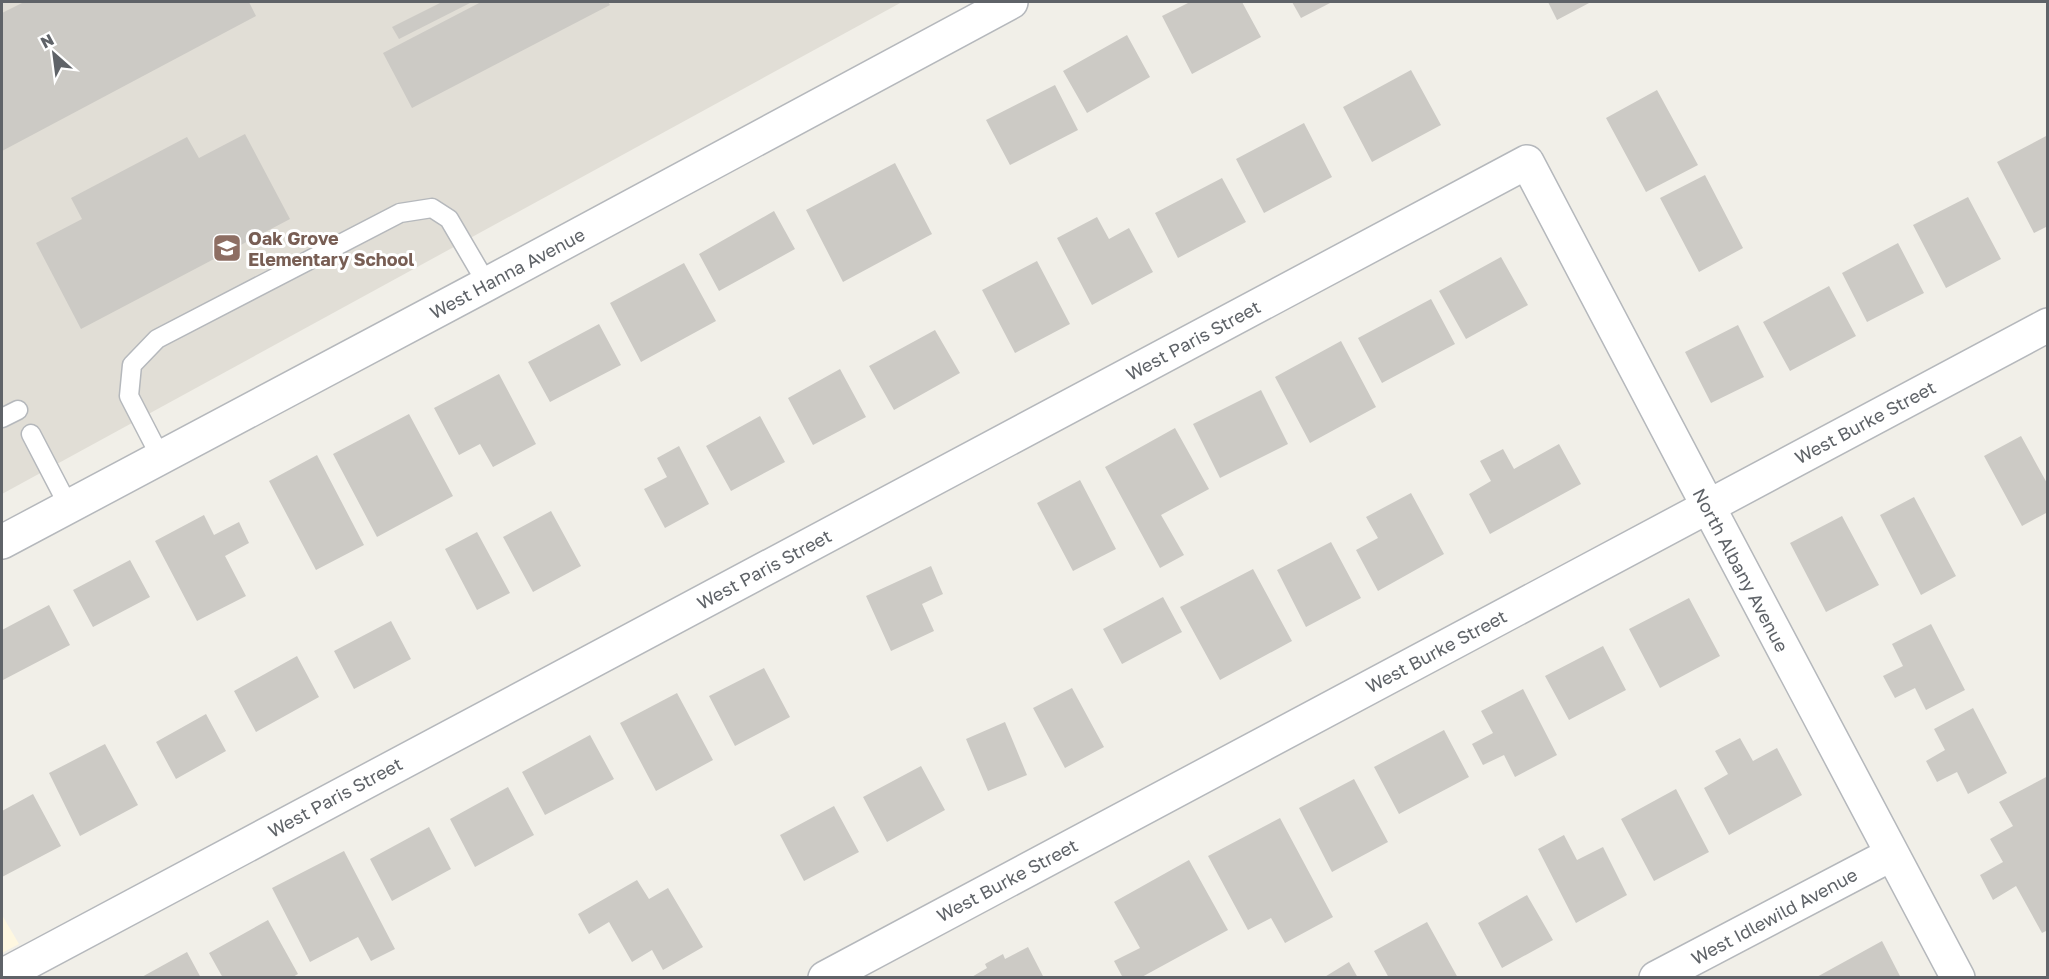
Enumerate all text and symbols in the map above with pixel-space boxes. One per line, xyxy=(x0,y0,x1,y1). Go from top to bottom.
north arrow xyxy=(24,24,84,84)
text: N xyxy=(37,29,57,52)
street label: West Hanna Avenue xyxy=(426,223,588,323)
place label: Oak Grove Elementary School xyxy=(248,227,414,270)
school or university icon: Oak Grove Elementary School xyxy=(211,232,243,264)
street label: West Paris Street xyxy=(1122,295,1264,385)
street label: West Burke Street xyxy=(1791,376,1939,468)
street label: North Albany Avenue xyxy=(1689,484,1793,656)
street label: West Paris Street xyxy=(693,524,835,614)
street label: West Burke Street xyxy=(1362,605,1510,697)
street label: West Paris Street xyxy=(264,752,406,842)
street label: West Burke Street xyxy=(933,834,1081,926)
street label: West Idlewild Avenue xyxy=(1687,863,1861,969)

